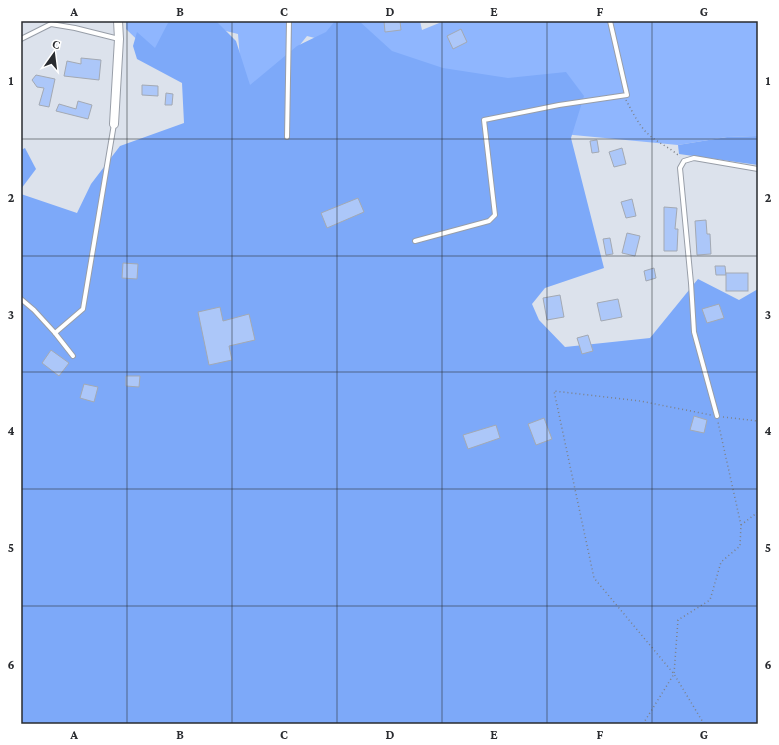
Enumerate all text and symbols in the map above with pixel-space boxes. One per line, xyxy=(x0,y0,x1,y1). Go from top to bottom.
text: A xyxy=(69,4,78,19)
text: B xyxy=(176,4,184,19)
text: C xyxy=(280,4,288,19)
text: D xyxy=(386,4,395,19)
text: E xyxy=(490,4,498,19)
text: F xyxy=(597,4,604,19)
text: G xyxy=(700,4,708,19)
north arrow xyxy=(34,34,74,74)
text: С xyxy=(51,38,62,51)
text: 1 xyxy=(9,73,14,88)
text: 1 xyxy=(766,73,771,88)
text: 2 xyxy=(8,190,15,205)
text: 2 xyxy=(765,190,772,205)
text: 3 xyxy=(8,307,14,322)
text: 3 xyxy=(765,307,771,322)
text: 4 xyxy=(7,423,15,438)
text: 4 xyxy=(764,423,772,438)
text: 5 xyxy=(8,540,14,555)
text: 5 xyxy=(765,540,771,555)
text: 6 xyxy=(7,657,15,672)
text: 6 xyxy=(764,657,772,672)
text: A xyxy=(69,727,78,742)
text: B xyxy=(176,727,184,742)
text: C xyxy=(280,727,288,742)
text: D xyxy=(386,727,395,742)
text: E xyxy=(490,727,498,742)
text: F xyxy=(597,727,604,742)
text: G xyxy=(700,727,708,742)

